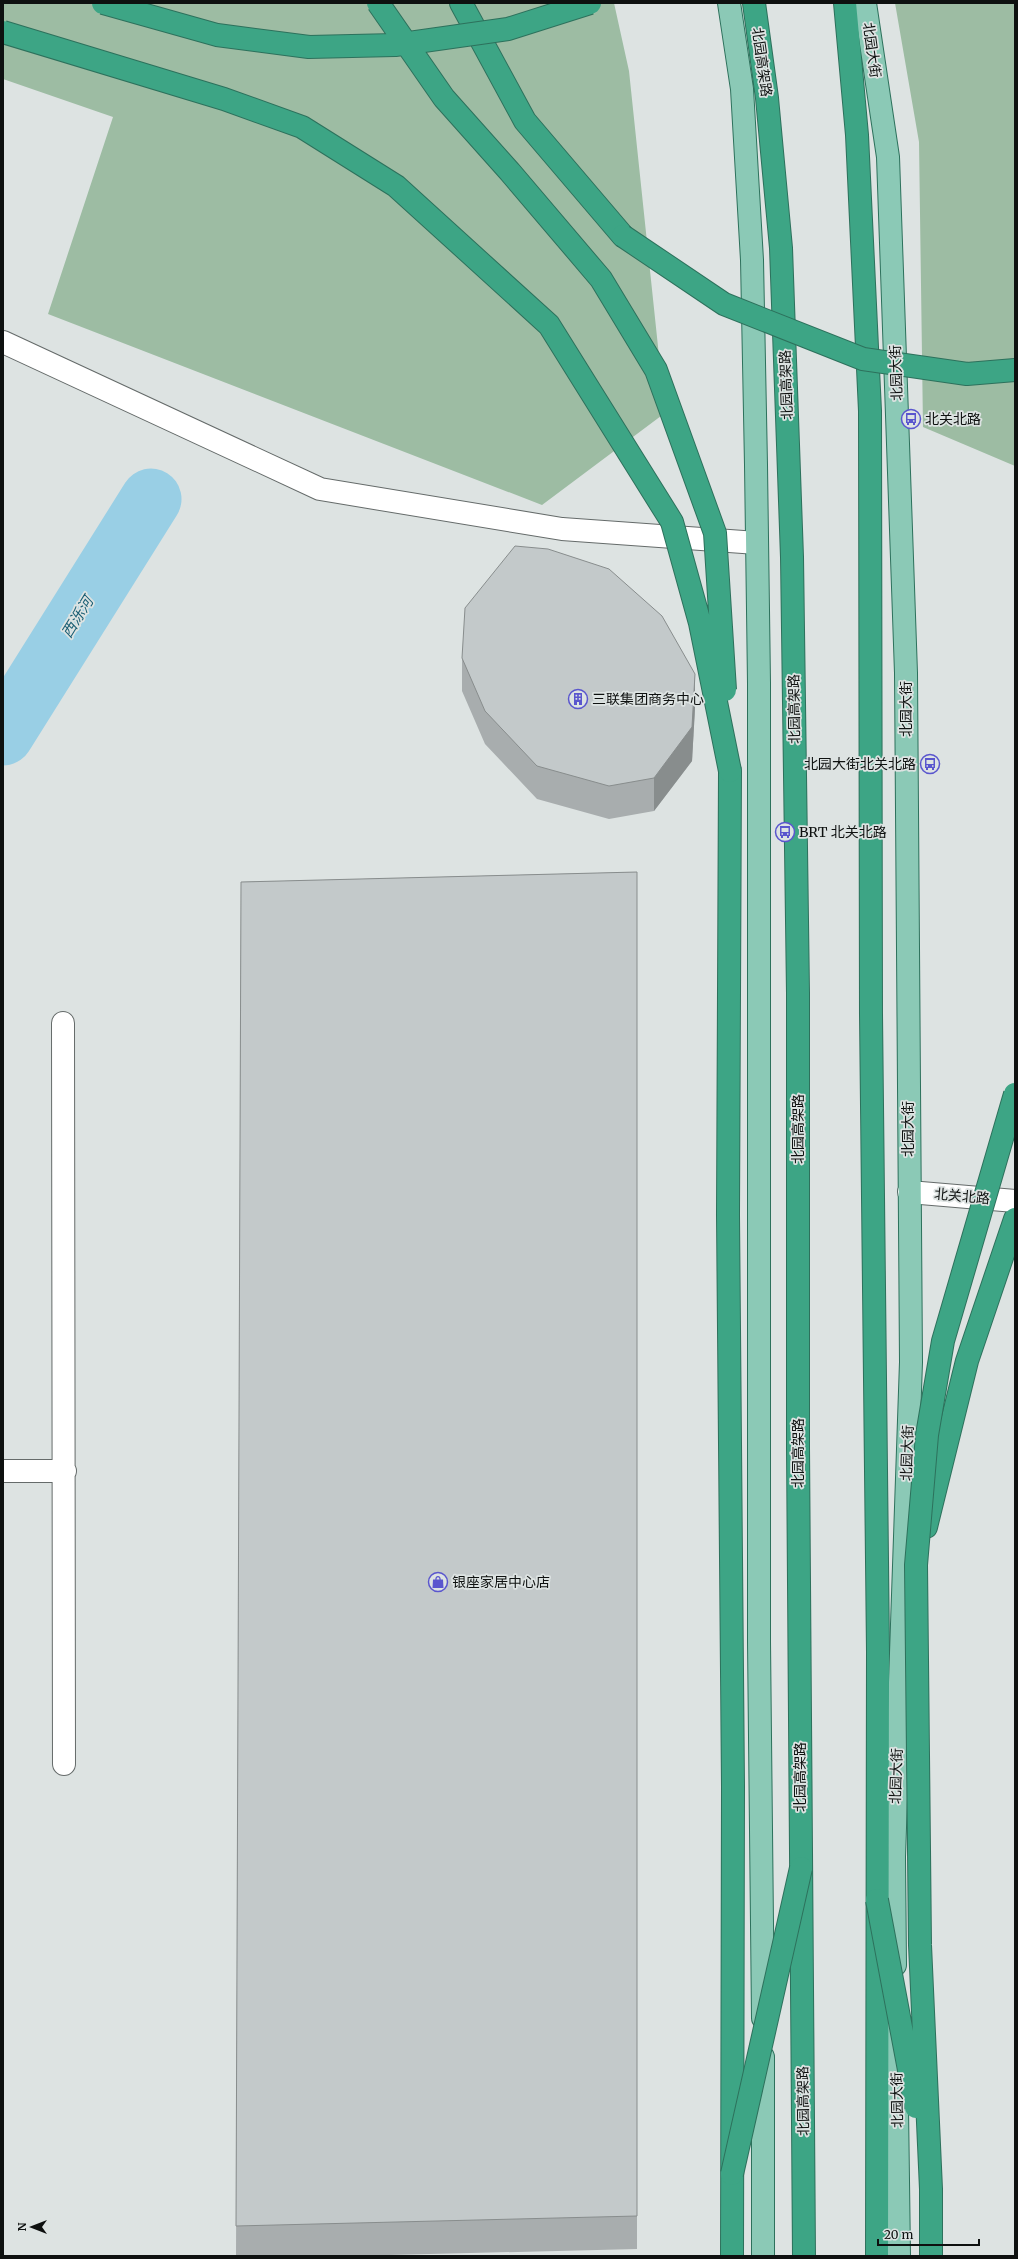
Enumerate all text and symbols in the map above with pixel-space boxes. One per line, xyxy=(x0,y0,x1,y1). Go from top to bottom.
street label: 北园大街 xyxy=(859,21,885,79)
street label: 北园高架路 xyxy=(748,26,776,98)
street label: 北园大街 xyxy=(886,345,906,401)
street label: 北园高架路 xyxy=(776,350,796,420)
bus stop icon: 北关北路 xyxy=(900,408,922,430)
place label: 北关北路 xyxy=(925,410,981,428)
water label: 西泺河 xyxy=(57,590,99,641)
street label: 北园高架路 xyxy=(784,674,804,744)
street label: 北园大街 xyxy=(897,681,915,737)
building icon: 三联集团商务中心 xyxy=(567,688,589,710)
place label: 三联集团商务中心 xyxy=(592,690,704,708)
bus stop icon: 北园大街北关北路 xyxy=(919,753,941,775)
place label: 北园大街北关北路 xyxy=(804,755,916,773)
bus stop icon: BRT 北关北路 xyxy=(774,821,796,843)
place label: BRT 北关北路 xyxy=(799,823,887,841)
street label: 北园高架路 xyxy=(789,1094,807,1164)
street label: 北园大街 xyxy=(899,1101,917,1157)
street label: 北关北路 xyxy=(933,1185,991,1207)
street label: 北园高架路 xyxy=(789,1418,807,1488)
street label: 北园大街 xyxy=(897,1425,917,1481)
shop icon: 银座家居中心店 xyxy=(427,1571,449,1593)
place label: 银座家居中心店 xyxy=(452,1573,550,1591)
street label: 北园高架路 xyxy=(791,1742,809,1812)
street label: 北园大街 xyxy=(886,1748,906,1804)
street label: 北园高架路 xyxy=(793,2066,813,2136)
street label: 北园大街 xyxy=(888,2072,906,2128)
north arrow xyxy=(12,2207,52,2247)
scale bar xyxy=(878,2221,979,2247)
text: N xyxy=(15,2222,29,2231)
text: 20 m xyxy=(884,2227,913,2242)

